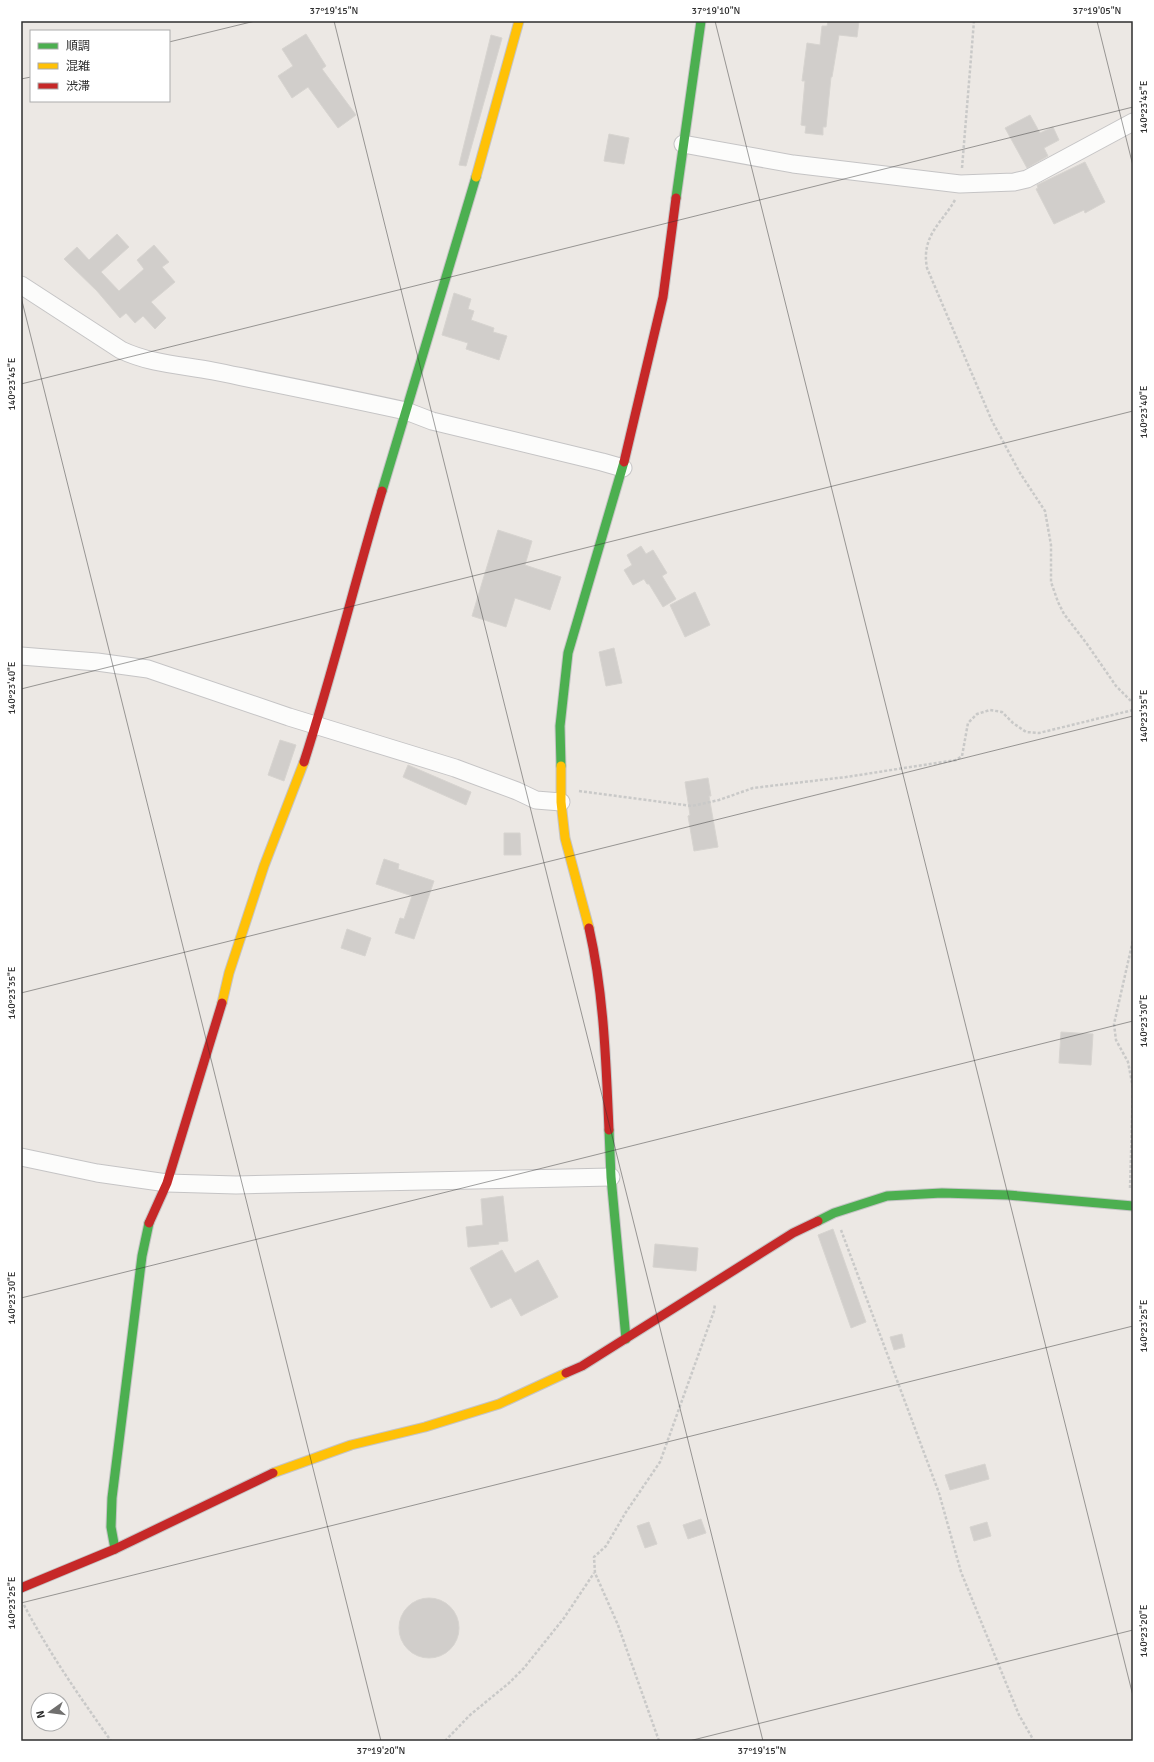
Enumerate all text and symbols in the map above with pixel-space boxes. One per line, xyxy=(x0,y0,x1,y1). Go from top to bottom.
text: 37°19'15"N xyxy=(310,5,358,17)
text: 37°19'10"N xyxy=(692,5,740,17)
text: 37°19'05"N xyxy=(1073,5,1121,17)
legend xyxy=(30,30,170,102)
text: 順調 xyxy=(66,39,90,54)
text: 混雑 xyxy=(66,59,90,74)
text: 渋滞 xyxy=(66,79,90,94)
text: 140°23'45"E xyxy=(1138,80,1150,134)
text: 140°23'45"E xyxy=(6,357,18,411)
text: 140°23'40"E xyxy=(1138,385,1150,439)
text: 140°23'40"E xyxy=(6,661,18,715)
text: 140°23'35"E xyxy=(1138,689,1150,743)
text: 140°23'35"E xyxy=(6,966,18,1020)
text: 140°23'30"E xyxy=(1138,994,1150,1048)
text: 140°23'30"E xyxy=(6,1271,18,1325)
text: 140°23'25"E xyxy=(1138,1299,1150,1353)
text: 140°23'25"E xyxy=(6,1576,18,1630)
text: 140°23'20"E xyxy=(1138,1604,1150,1658)
north arrow xyxy=(30,1692,70,1732)
text: N xyxy=(34,1709,48,1720)
text: 37°19'20"N xyxy=(357,1745,405,1757)
text: 37°19'15"N xyxy=(738,1745,786,1757)

